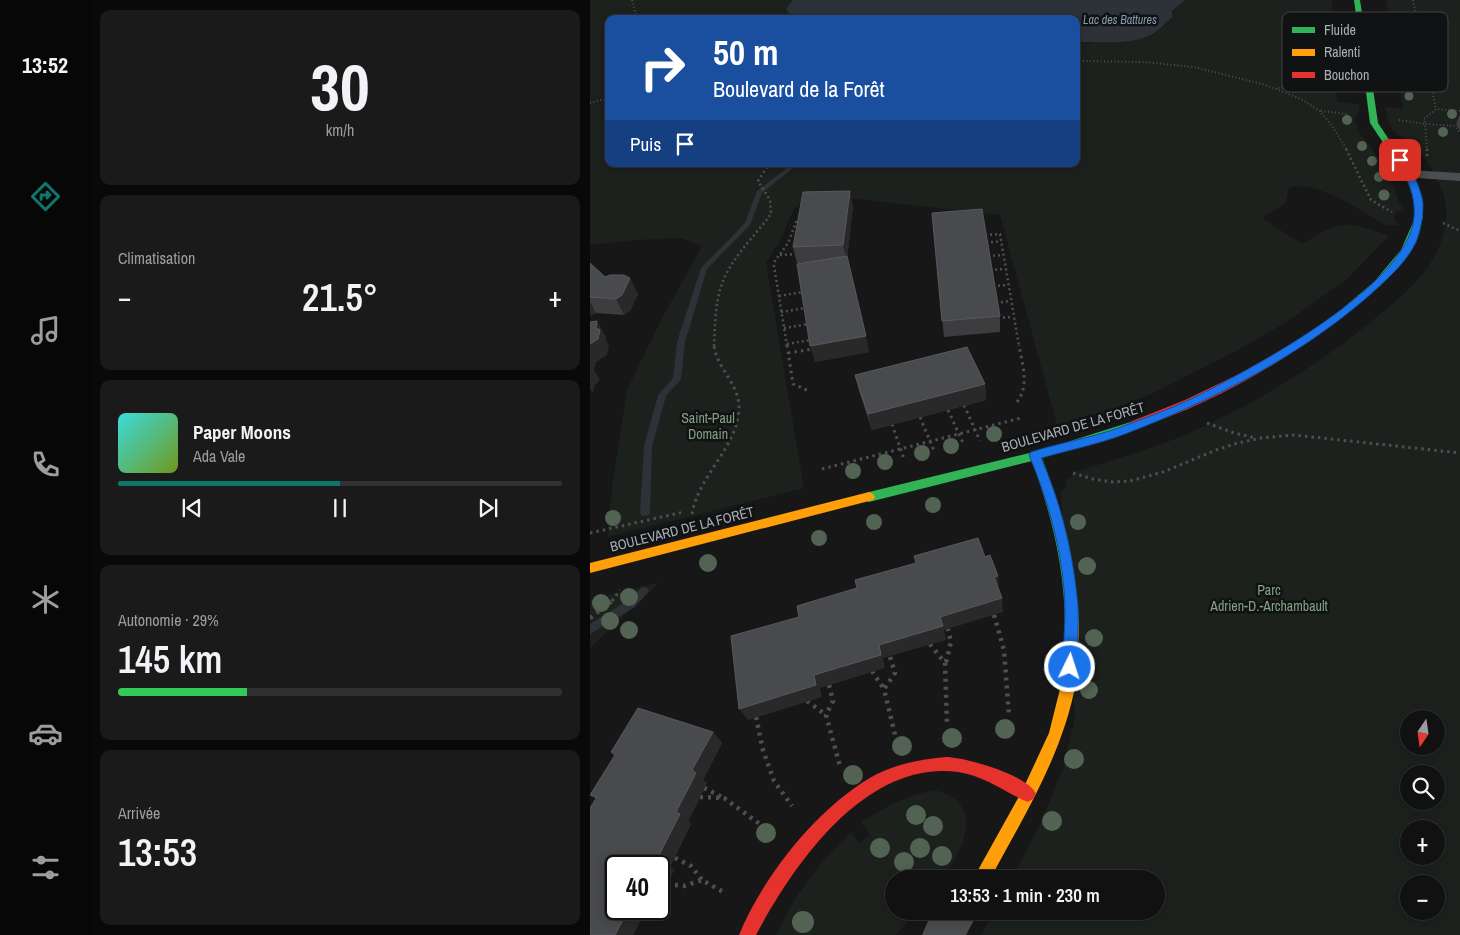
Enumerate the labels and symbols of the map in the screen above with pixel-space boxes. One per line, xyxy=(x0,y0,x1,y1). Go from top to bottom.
water label: Lac des Battures xyxy=(1083,12,1157,28)
legend xyxy=(1282,12,1448,92)
text: Fluide xyxy=(1324,21,1356,39)
text: Ralenti xyxy=(1324,43,1360,61)
text: Bouchon xyxy=(1324,66,1369,84)
pin xyxy=(1379,139,1421,181)
street label: BOULEVARD DE LA FORÊT xyxy=(999,398,1147,456)
park label: Saint-Paul Domain xyxy=(681,409,735,443)
street label: BOULEVARD DE LA FORÊT xyxy=(608,502,756,556)
park label: Parc Adrien-D.-Archambault xyxy=(1209,581,1328,615)
position arrow xyxy=(1043,640,1095,692)
north arrow xyxy=(1400,710,1445,755)
speed limit sign: 40 xyxy=(605,855,670,920)

